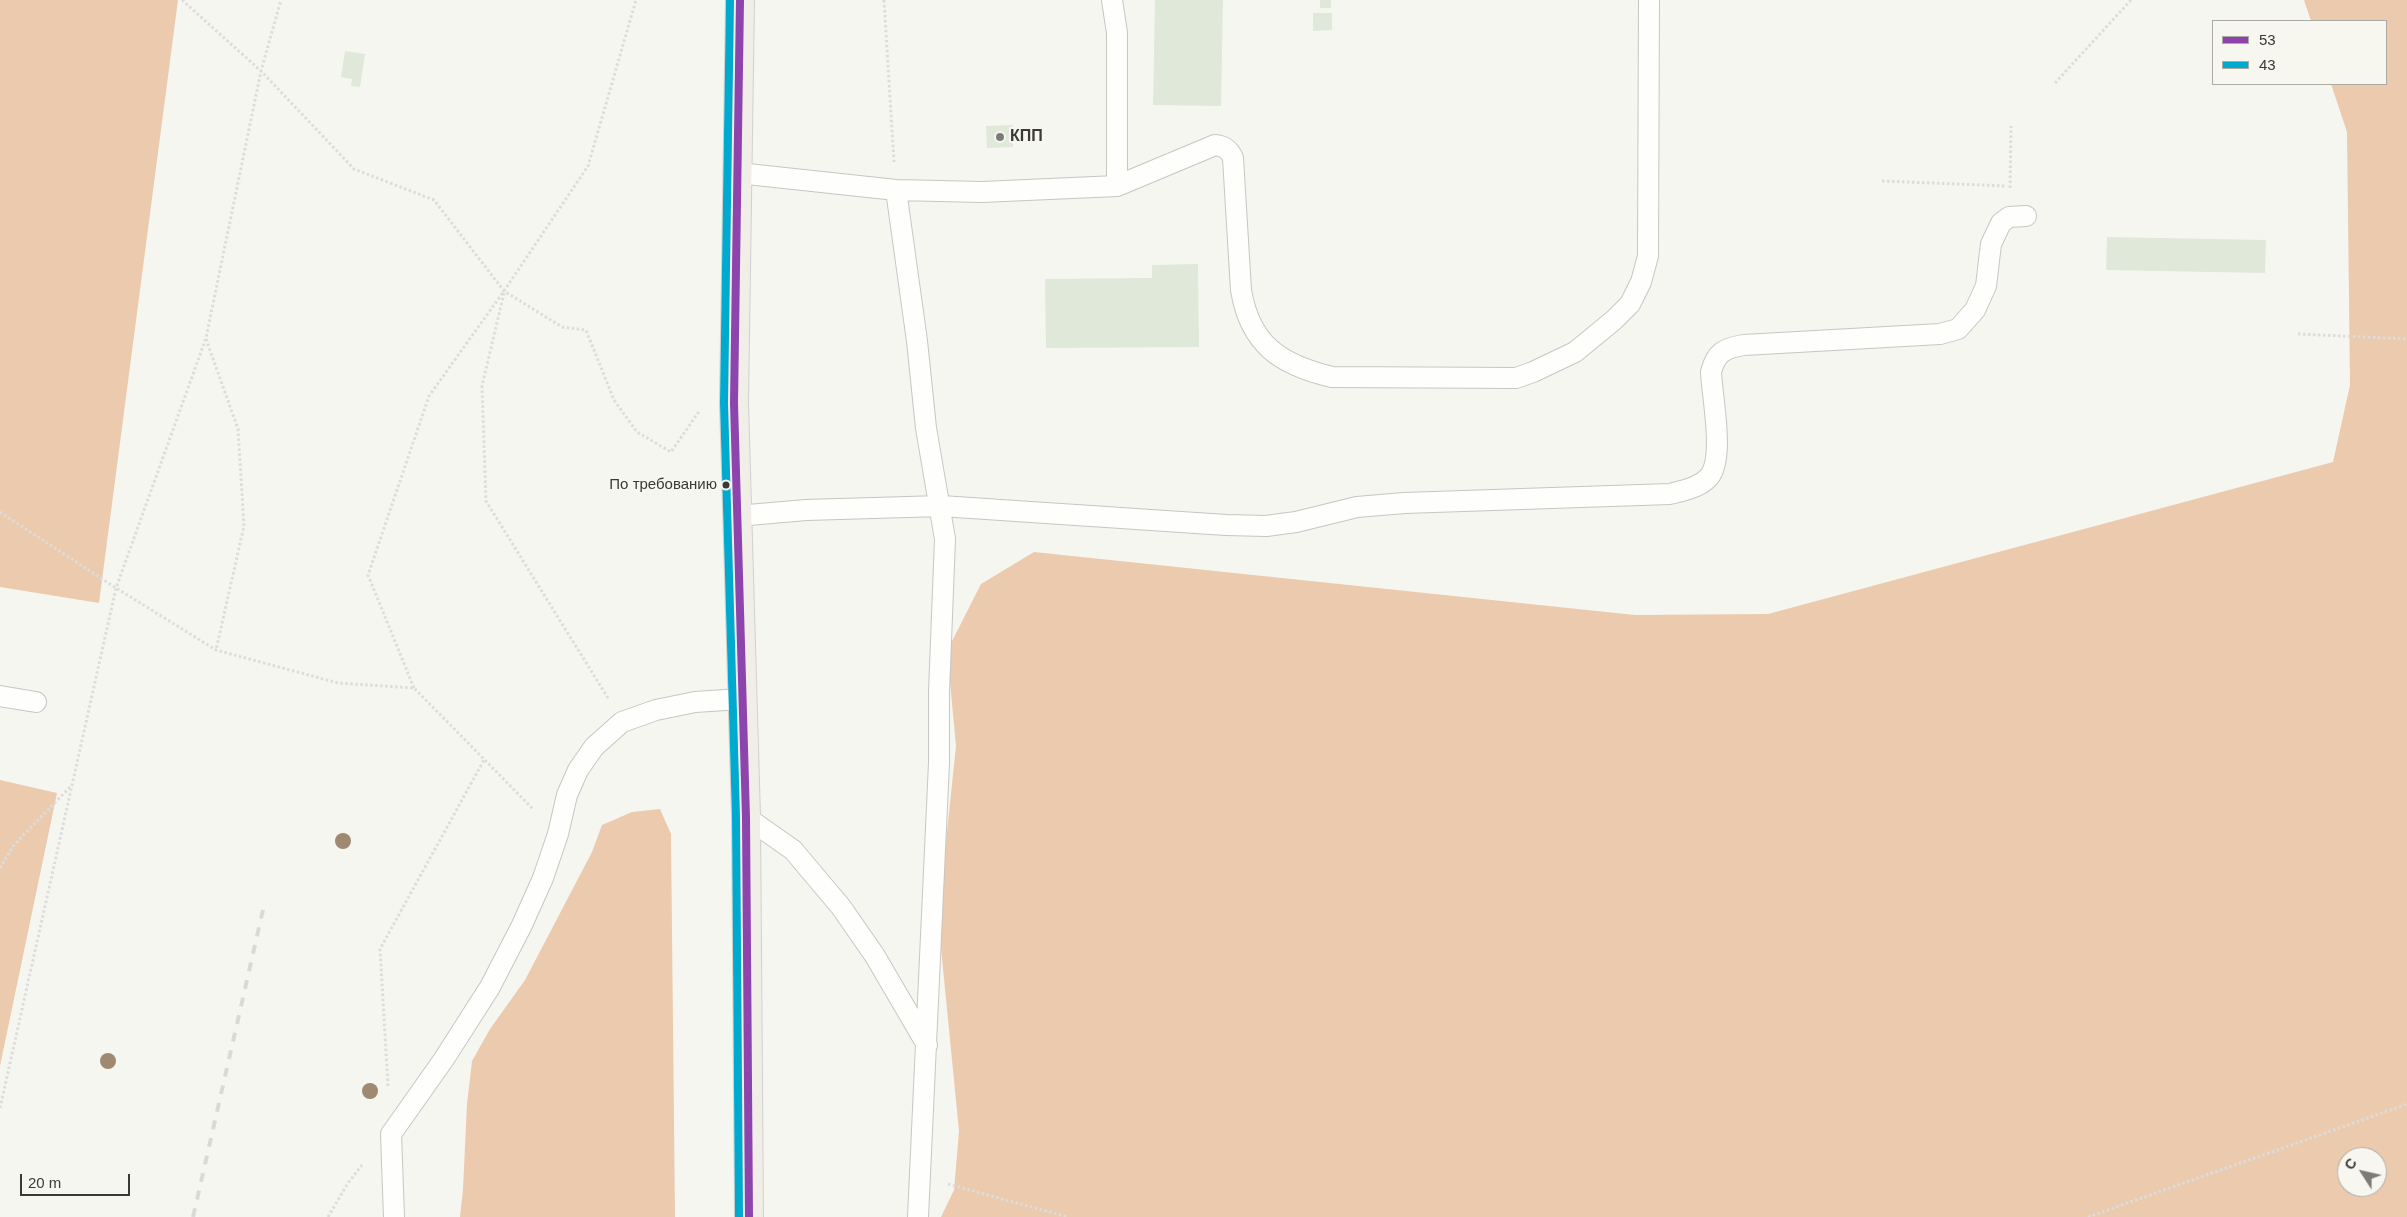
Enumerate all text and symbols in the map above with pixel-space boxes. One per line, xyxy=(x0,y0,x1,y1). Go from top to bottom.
legend xyxy=(2212,20,2387,85)
text: 53 xyxy=(2259,31,2276,48)
text: 43 xyxy=(2259,56,2276,73)
place label: КПП xyxy=(1010,127,1043,147)
marker: КПП xyxy=(994,131,1006,143)
place label: По требованию xyxy=(609,476,717,494)
marker: По требованию xyxy=(721,480,731,490)
north arrow xyxy=(2337,1147,2387,1197)
text: С xyxy=(2341,1155,2360,1173)
scale bar xyxy=(22,1164,132,1196)
text: 20 m xyxy=(28,1174,61,1191)

